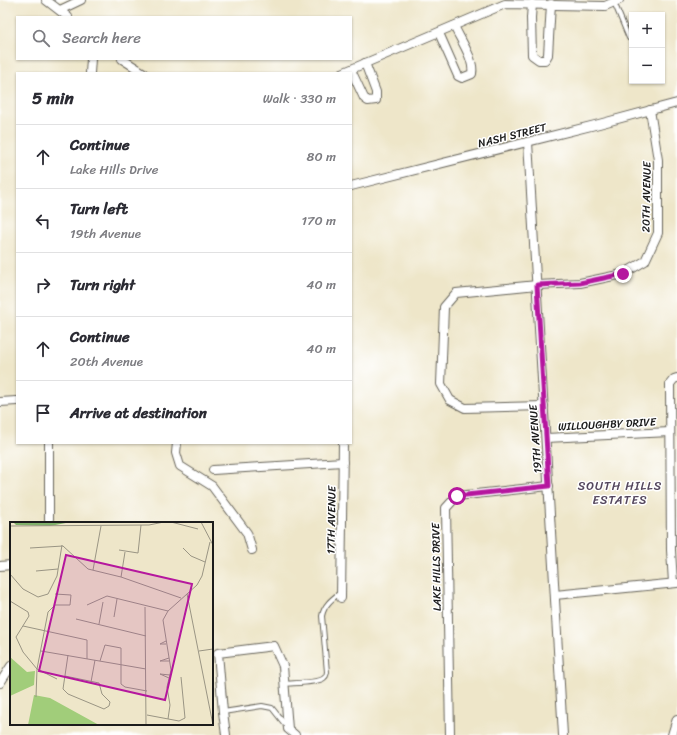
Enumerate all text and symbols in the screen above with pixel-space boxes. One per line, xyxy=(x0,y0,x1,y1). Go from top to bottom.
map controls xyxy=(629,12,665,84)
button: + xyxy=(629,12,665,48)
search box xyxy=(16,16,352,60)
text: Search here xyxy=(62,25,141,51)
icon: search xyxy=(30,27,52,49)
button: − xyxy=(629,48,665,84)
text: 5 min xyxy=(32,83,74,113)
text: Walk · 330 m xyxy=(263,87,336,110)
street label: NASH STREET xyxy=(476,118,549,153)
text: Continue xyxy=(70,132,130,158)
text: 80 m xyxy=(307,145,336,168)
icon: ahead xyxy=(32,146,54,168)
text: Lake Hills Drive xyxy=(70,158,158,181)
street label: 20TH AVENUE xyxy=(636,161,657,232)
text: Turn left xyxy=(70,196,128,222)
text: 170 m xyxy=(301,209,336,232)
icon: left xyxy=(32,210,54,232)
text: 19th Avenue xyxy=(70,222,141,245)
route end xyxy=(614,265,632,283)
text: Turn right xyxy=(70,272,135,298)
text: 40 m xyxy=(306,273,336,296)
icon: right xyxy=(32,274,54,296)
text: Continue xyxy=(70,324,130,350)
text: 40 m xyxy=(306,337,336,360)
icon: ahead xyxy=(32,338,54,360)
text: 20th Avenue xyxy=(70,350,143,373)
text: Arrive at destination xyxy=(70,400,207,426)
icon: arrive xyxy=(32,402,54,424)
street label: 19TH AVENUE xyxy=(524,403,547,474)
street label: WILLOUGHBY DRIVE xyxy=(558,412,657,437)
district label: SOUTH HILLS ESTATES xyxy=(578,475,662,511)
street label: 17TH AVENUE xyxy=(321,485,342,554)
route start xyxy=(448,487,466,505)
inset map xyxy=(10,522,213,725)
street label: LAKE HILLS DRIVE xyxy=(426,522,447,611)

